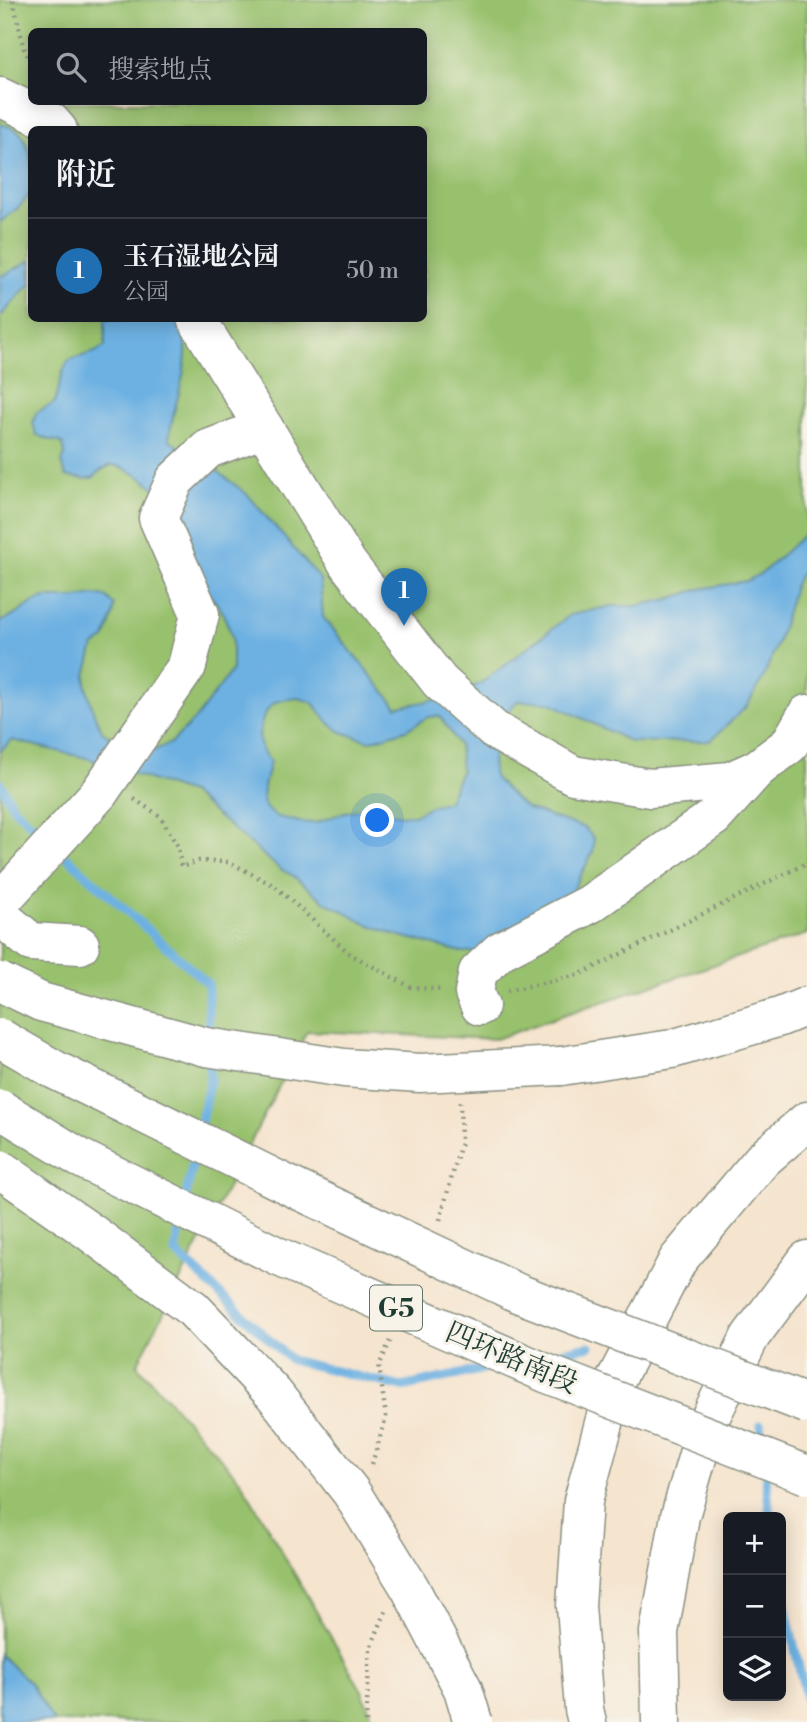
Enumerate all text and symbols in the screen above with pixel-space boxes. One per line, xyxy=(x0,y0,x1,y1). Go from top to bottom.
search box xyxy=(28,28,427,105)
icon: search xyxy=(52,48,90,86)
text: 搜索地点 xyxy=(108,54,212,86)
text: 附近 xyxy=(56,156,116,194)
text: 玉石湿地公园 xyxy=(123,241,279,273)
text: 1 xyxy=(73,257,85,285)
text: 50 m xyxy=(346,257,399,285)
text: 公园 xyxy=(123,278,169,306)
pin: 1 xyxy=(381,568,427,626)
your location xyxy=(360,803,394,837)
road number: G5 xyxy=(370,1286,422,1330)
street label: 四环路南段 xyxy=(440,1315,583,1402)
map controls xyxy=(723,1512,786,1701)
button: + xyxy=(723,1512,786,1575)
button: − xyxy=(723,1575,786,1638)
button: layers xyxy=(723,1638,786,1701)

